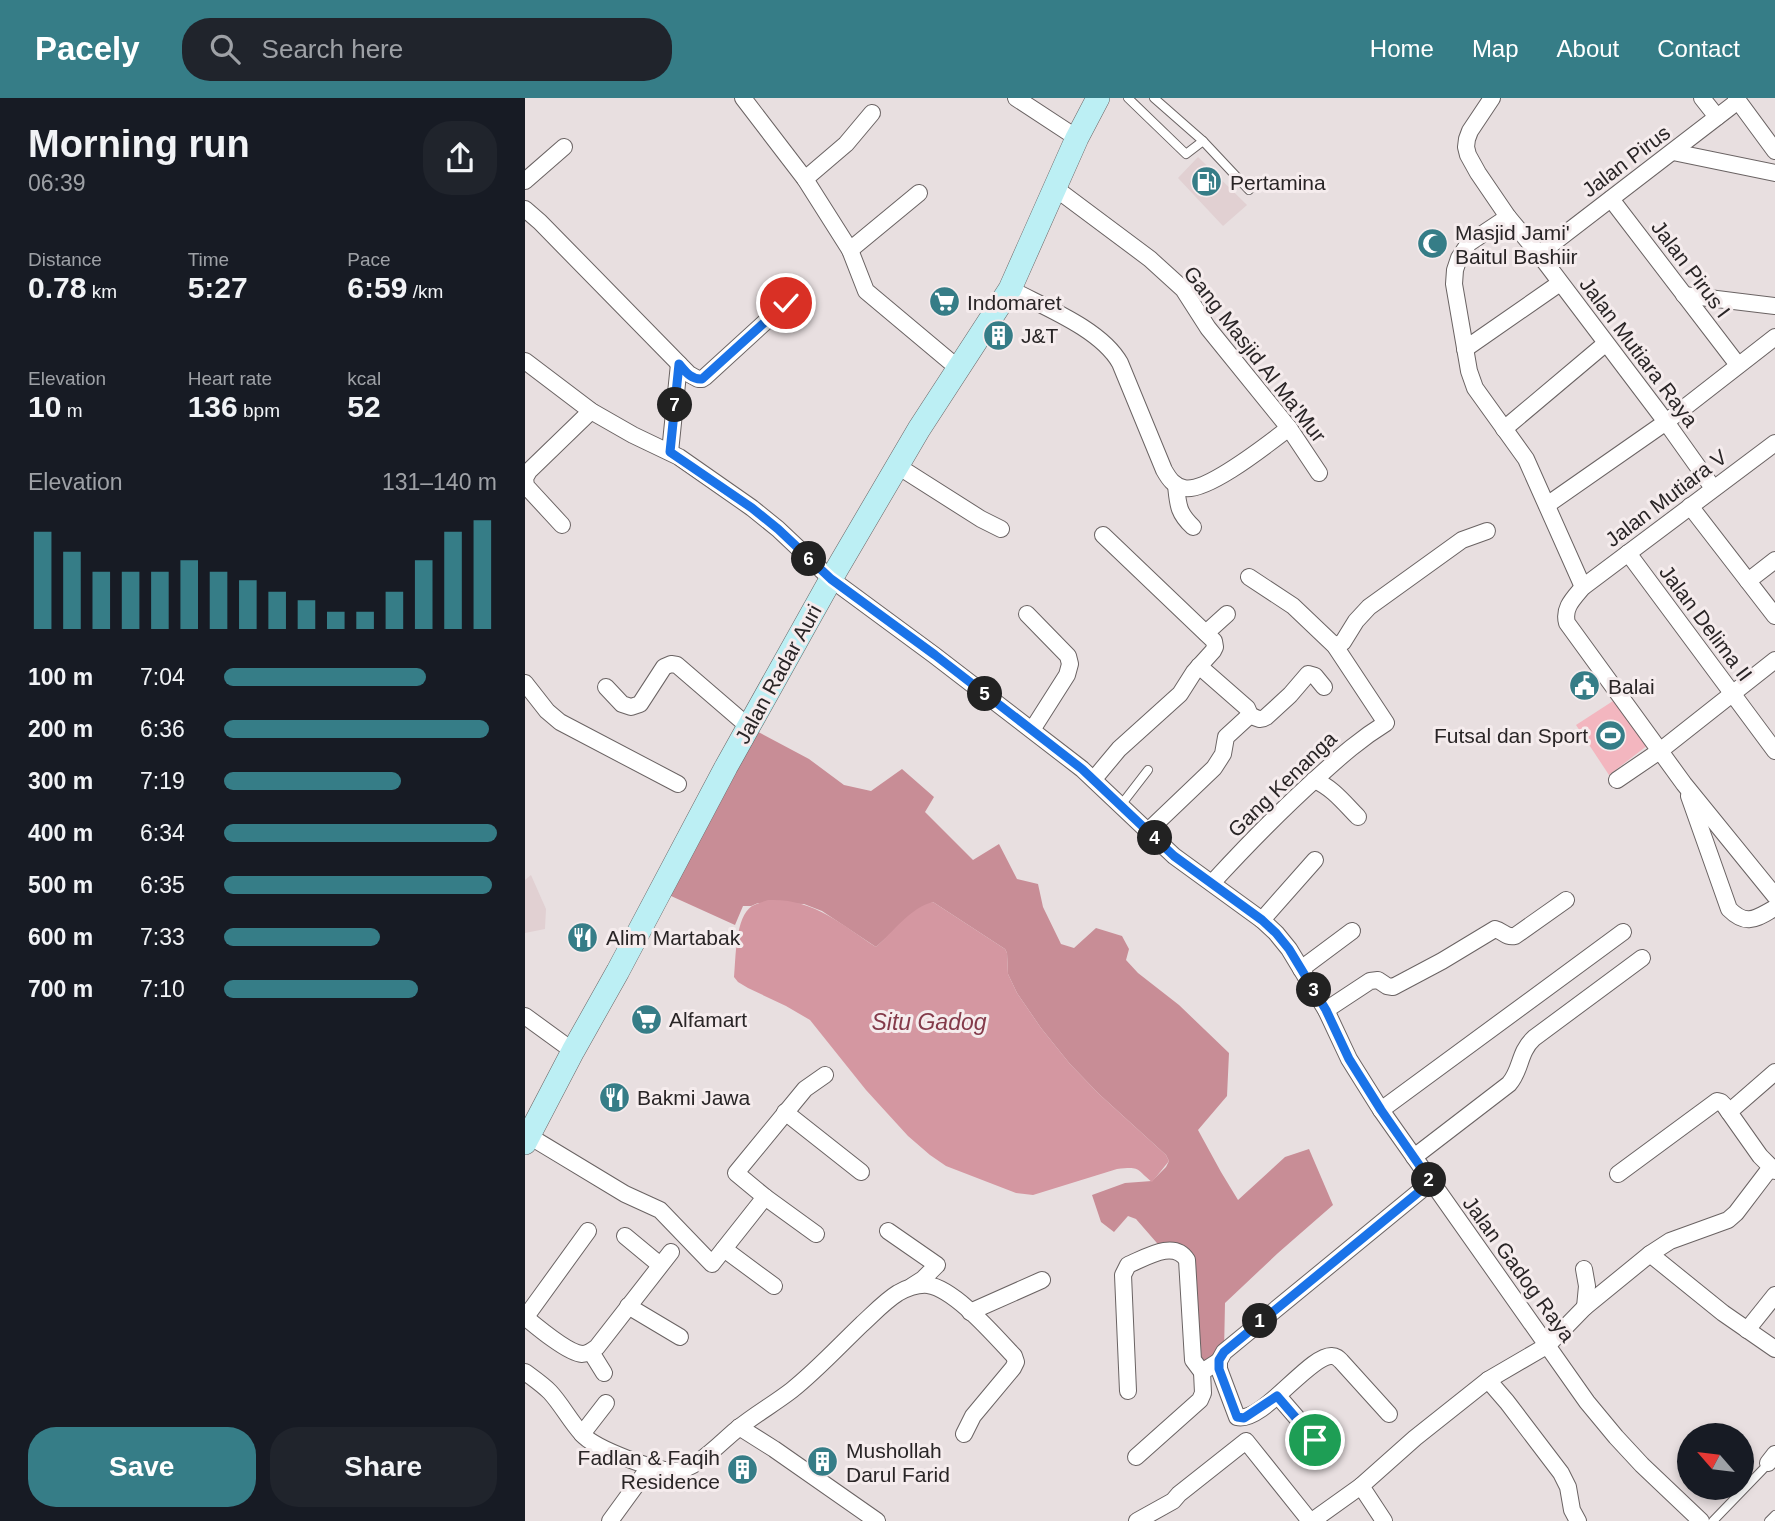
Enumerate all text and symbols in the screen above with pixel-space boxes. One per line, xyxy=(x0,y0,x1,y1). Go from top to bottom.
search box xyxy=(182,18,672,81)
text: Pacely xyxy=(35,30,140,67)
icon: search xyxy=(206,30,244,68)
text: Search here xyxy=(262,34,403,64)
text: Home xyxy=(1370,35,1434,62)
text: Map xyxy=(1472,35,1519,62)
text: About xyxy=(1557,35,1619,62)
text: Contact xyxy=(1657,35,1740,62)
button: share xyxy=(423,121,497,195)
street label: Jalan Pirus xyxy=(1578,121,1674,201)
text: Morning run xyxy=(28,123,250,165)
fuel station icon: Pertamina xyxy=(1190,165,1224,199)
text: 06:39 xyxy=(28,170,86,196)
place label: Pertamina xyxy=(1230,171,1326,194)
street label: Jalan Pirus I xyxy=(1647,216,1735,322)
place label: Masjid Jami' Baitul Bashiir xyxy=(1455,221,1578,268)
mosque icon: Masjid Jami' Baitul Bashiir xyxy=(1415,227,1449,261)
text: Distance xyxy=(28,249,102,270)
text: Time xyxy=(188,249,229,270)
text: Pace xyxy=(347,249,391,270)
street label: Gang Masjid Al Ma'Mur xyxy=(1179,262,1331,446)
text: 0.78 xyxy=(28,271,86,304)
text: 5:27 xyxy=(188,271,248,304)
text: 6:59 xyxy=(347,271,407,304)
pin xyxy=(756,273,816,333)
street label: Jalan Mutiara Raya xyxy=(1575,273,1703,431)
text: km xyxy=(86,281,117,302)
text: /km xyxy=(407,281,443,302)
icon: check xyxy=(767,284,805,322)
supermarket icon: Indomaret xyxy=(927,285,961,319)
place label: Indomaret xyxy=(967,291,1062,314)
building icon: J&T xyxy=(981,318,1015,352)
place label: J&T xyxy=(1021,324,1059,347)
text: Elevation xyxy=(28,368,106,389)
text: Heart rate xyxy=(188,368,272,389)
text: kcal xyxy=(347,368,381,389)
pin: 7 xyxy=(657,388,693,422)
text: 10 xyxy=(28,390,61,423)
text: 136 xyxy=(188,390,238,423)
text: 52 xyxy=(347,390,381,423)
text: 7 xyxy=(669,394,680,415)
text: m xyxy=(61,400,82,421)
text: bpm xyxy=(238,400,280,421)
street label: Jalan Mutiara V xyxy=(1601,445,1731,551)
text: Elevation xyxy=(28,469,123,495)
text: 131–140 m xyxy=(382,469,497,495)
pin: 6 xyxy=(791,542,827,576)
text: 6 xyxy=(803,548,814,569)
street label: Jalan Delima II xyxy=(1655,561,1757,685)
street label: Jalan Radar Auri xyxy=(730,601,826,747)
text: 100 m xyxy=(28,664,93,690)
text: 7:04 xyxy=(140,664,185,690)
public building icon: Balai xyxy=(1568,669,1602,703)
place label: Balai xyxy=(1608,675,1655,698)
pin: 5 xyxy=(967,676,1002,712)
text: 5 xyxy=(979,683,990,704)
text: 200 m xyxy=(28,716,93,742)
text: 6:36 xyxy=(140,716,185,742)
sports icon: Futsal dan Sport xyxy=(1594,718,1628,752)
place label: Futsal dan Sport xyxy=(1434,724,1588,747)
street label: Gang Kenanga xyxy=(1223,726,1341,841)
text: 300 m xyxy=(28,768,93,794)
text: 7:19 xyxy=(140,768,185,794)
text: 400 m xyxy=(28,820,93,846)
text: 6:34 xyxy=(140,820,185,846)
pin: 4 xyxy=(1137,820,1173,856)
text: 4 xyxy=(1149,827,1160,848)
text: 500 m xyxy=(28,872,93,898)
text: 6:35 xyxy=(140,872,185,898)
restaurant icon: Alim Martabak xyxy=(566,920,600,954)
text: 600 m xyxy=(28,924,93,950)
text: 7:33 xyxy=(140,924,185,950)
place label: Alim Martabak xyxy=(606,926,741,949)
pin: 3 xyxy=(1297,972,1331,1008)
text: 700 m xyxy=(28,976,93,1002)
text: 7:10 xyxy=(140,976,185,1002)
text: 3 xyxy=(1308,979,1319,1000)
supermarket icon: Alfamart xyxy=(629,1002,663,1036)
place label: Alfamart xyxy=(669,1008,747,1031)
water label: Situ Gadog xyxy=(871,1009,987,1035)
restaurant icon: Bakmi Jawa xyxy=(597,1080,631,1114)
place label: Bakmi Jawa xyxy=(637,1086,751,1109)
pin: 2 xyxy=(1411,1162,1447,1198)
text: 2 xyxy=(1423,1169,1434,1190)
street label: Jalan Gadog Raya xyxy=(1459,1192,1580,1346)
pin: 1 xyxy=(1243,1304,1277,1338)
text: 1 xyxy=(1254,1310,1265,1331)
pin xyxy=(1285,1410,1345,1470)
icon: arrive xyxy=(1296,1421,1334,1459)
north arrow xyxy=(1677,1423,1753,1500)
map controls xyxy=(1677,1423,1754,1500)
button: Save xyxy=(28,1427,256,1507)
button: Share xyxy=(270,1427,497,1507)
place label: Mushollah Darul Farid xyxy=(846,1439,950,1486)
building icon: Mushollah Darul Farid xyxy=(806,1445,840,1479)
place label: Fadlan & Faqih Residence xyxy=(578,1446,720,1493)
building icon: Fadlan & Faqih Residence xyxy=(726,1452,760,1486)

